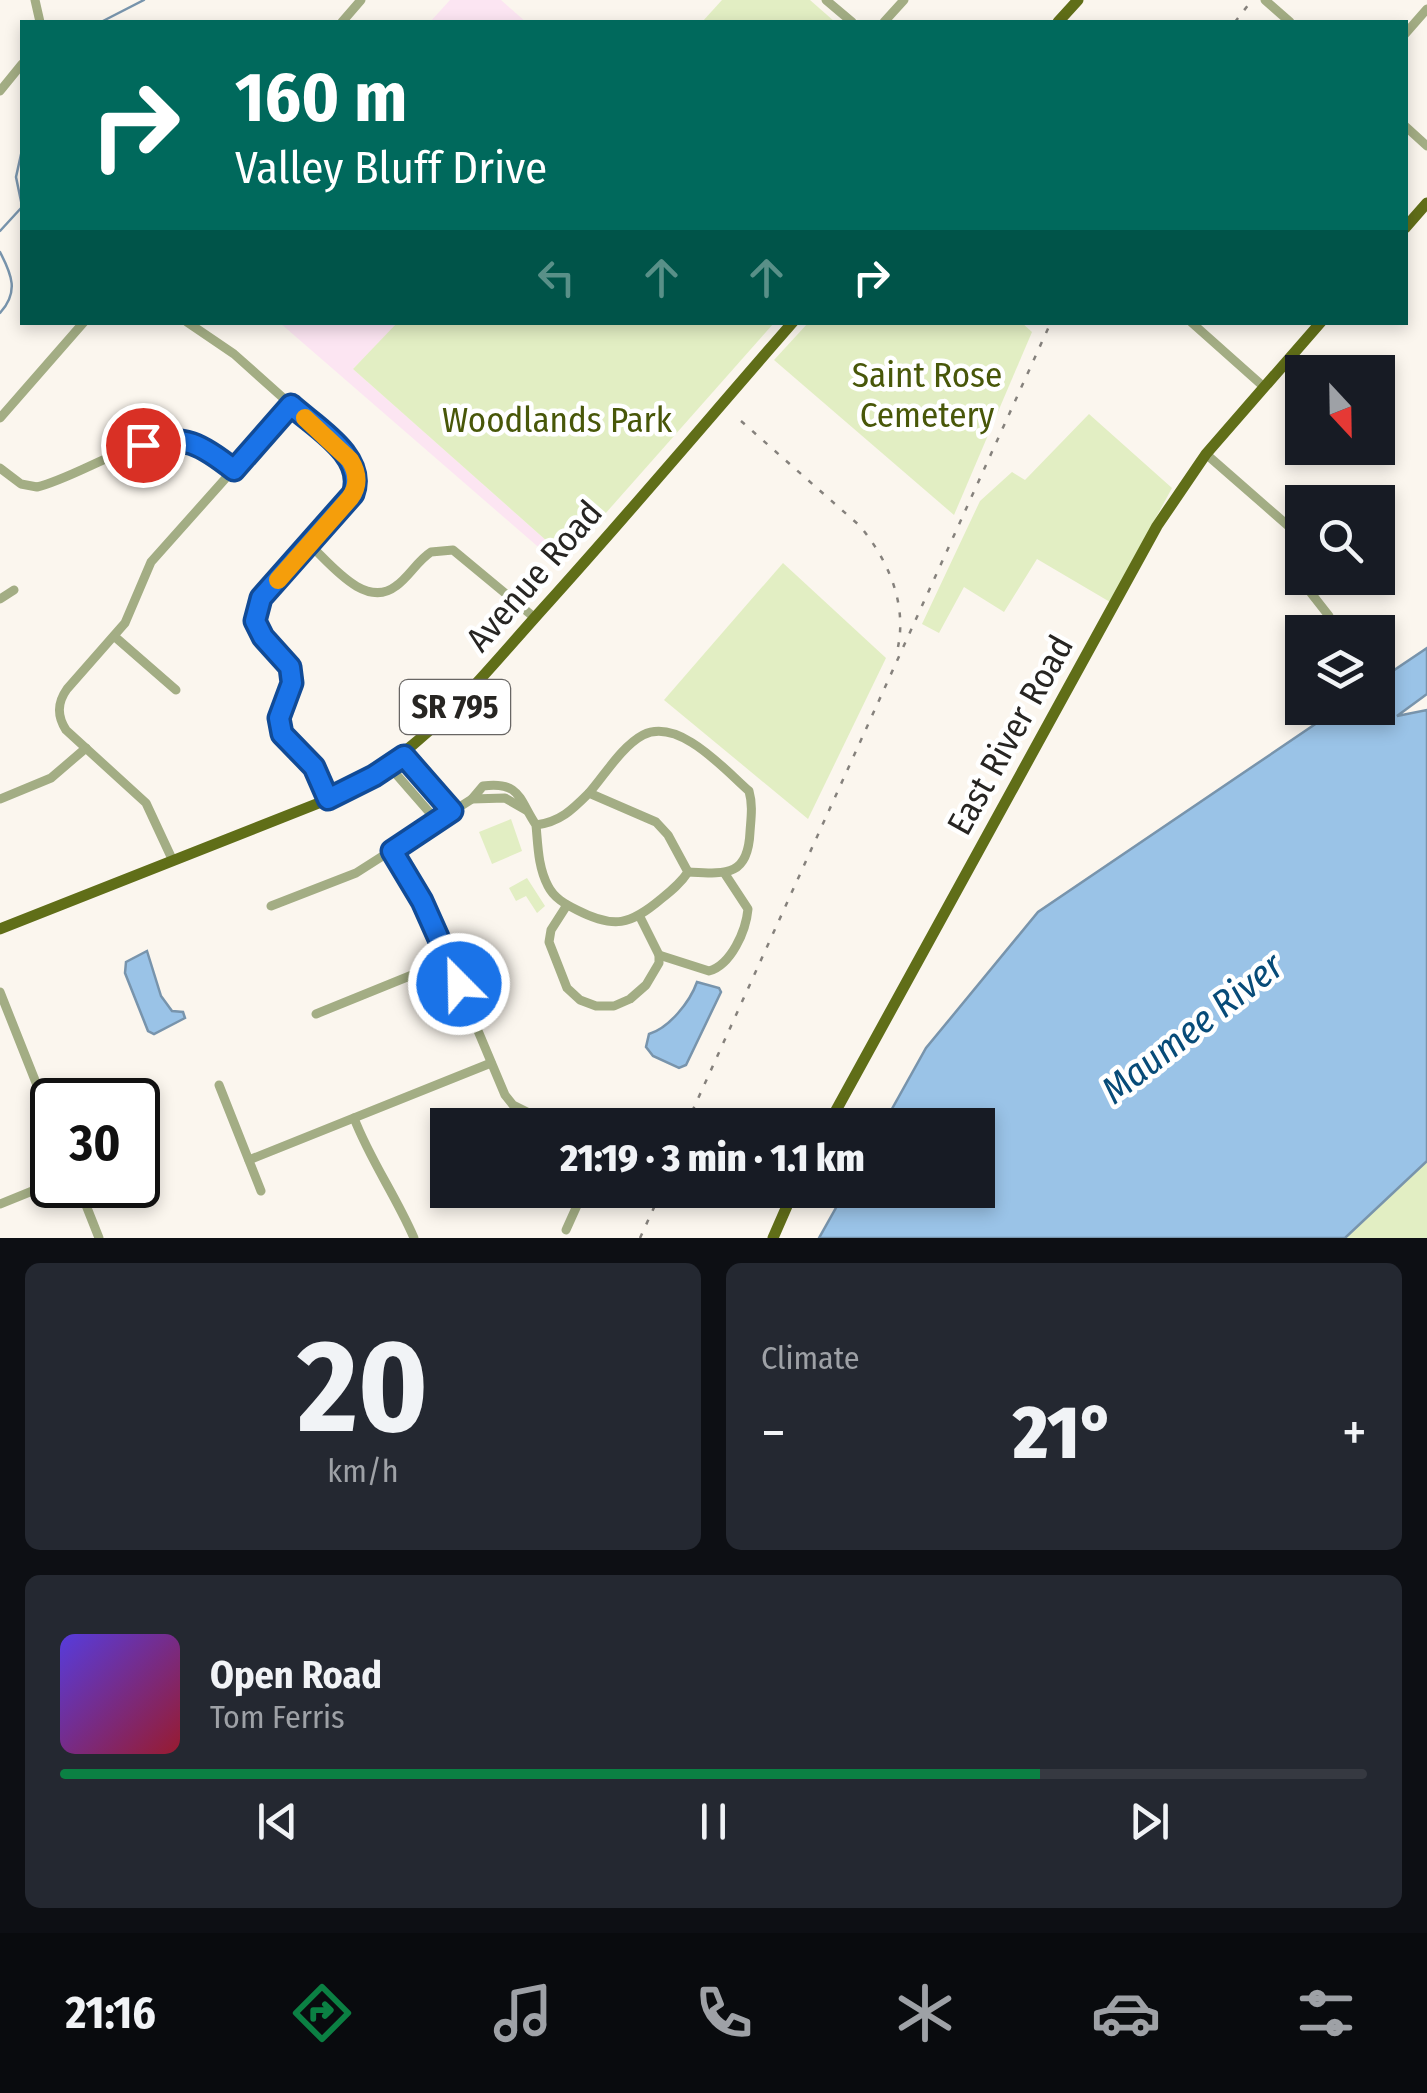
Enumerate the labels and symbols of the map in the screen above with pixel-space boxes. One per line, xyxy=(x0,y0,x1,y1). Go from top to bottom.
park label: Saint Rose Cemetery xyxy=(852,354,1002,436)
north arrow xyxy=(1285,355,1395,465)
park label: Woodlands Park xyxy=(442,399,673,441)
pin xyxy=(101,403,186,488)
street label: Avenue Road xyxy=(457,492,611,660)
street label: East River Road xyxy=(938,628,1082,842)
road number: SR 795 xyxy=(400,680,510,734)
position arrow xyxy=(407,932,511,1036)
water label: Maumee River xyxy=(1092,942,1293,1113)
speed limit sign: 30 xyxy=(30,1078,160,1208)

